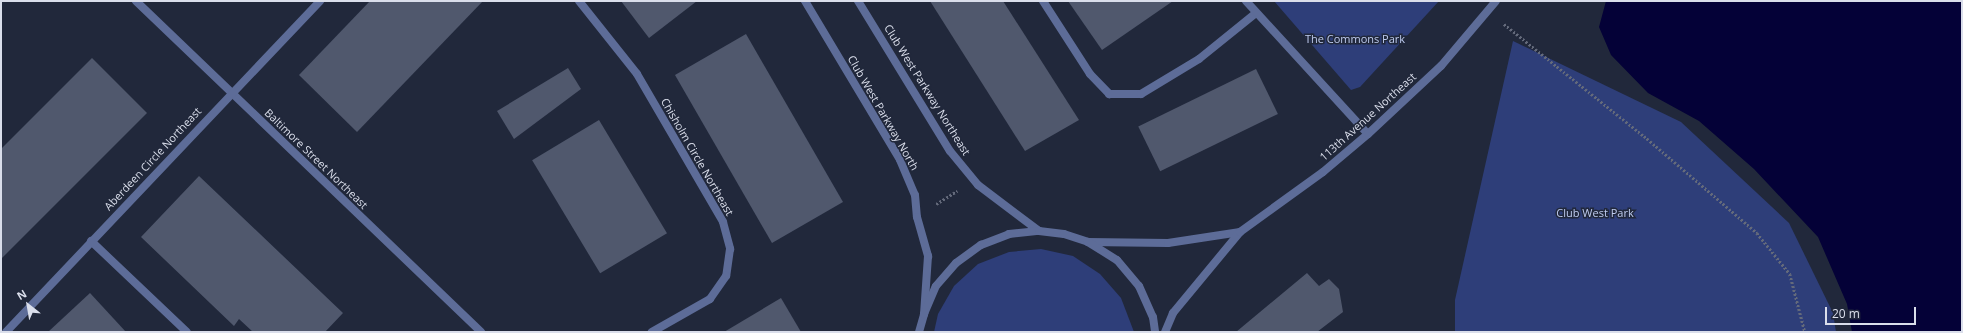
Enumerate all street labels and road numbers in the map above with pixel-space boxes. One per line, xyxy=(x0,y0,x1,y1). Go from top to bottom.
street label: Club West Parkway Northeast xyxy=(881,22,973,158)
street label: Club West Parkway North xyxy=(845,53,921,173)
street label: 113th Avenue Northeast xyxy=(1317,70,1419,164)
street label: Chisholm Circle Northeast xyxy=(658,96,736,218)
street label: Aberdeen Circle Northeast xyxy=(102,105,204,213)
street label: Baltimore Street Northeast xyxy=(262,106,370,212)

